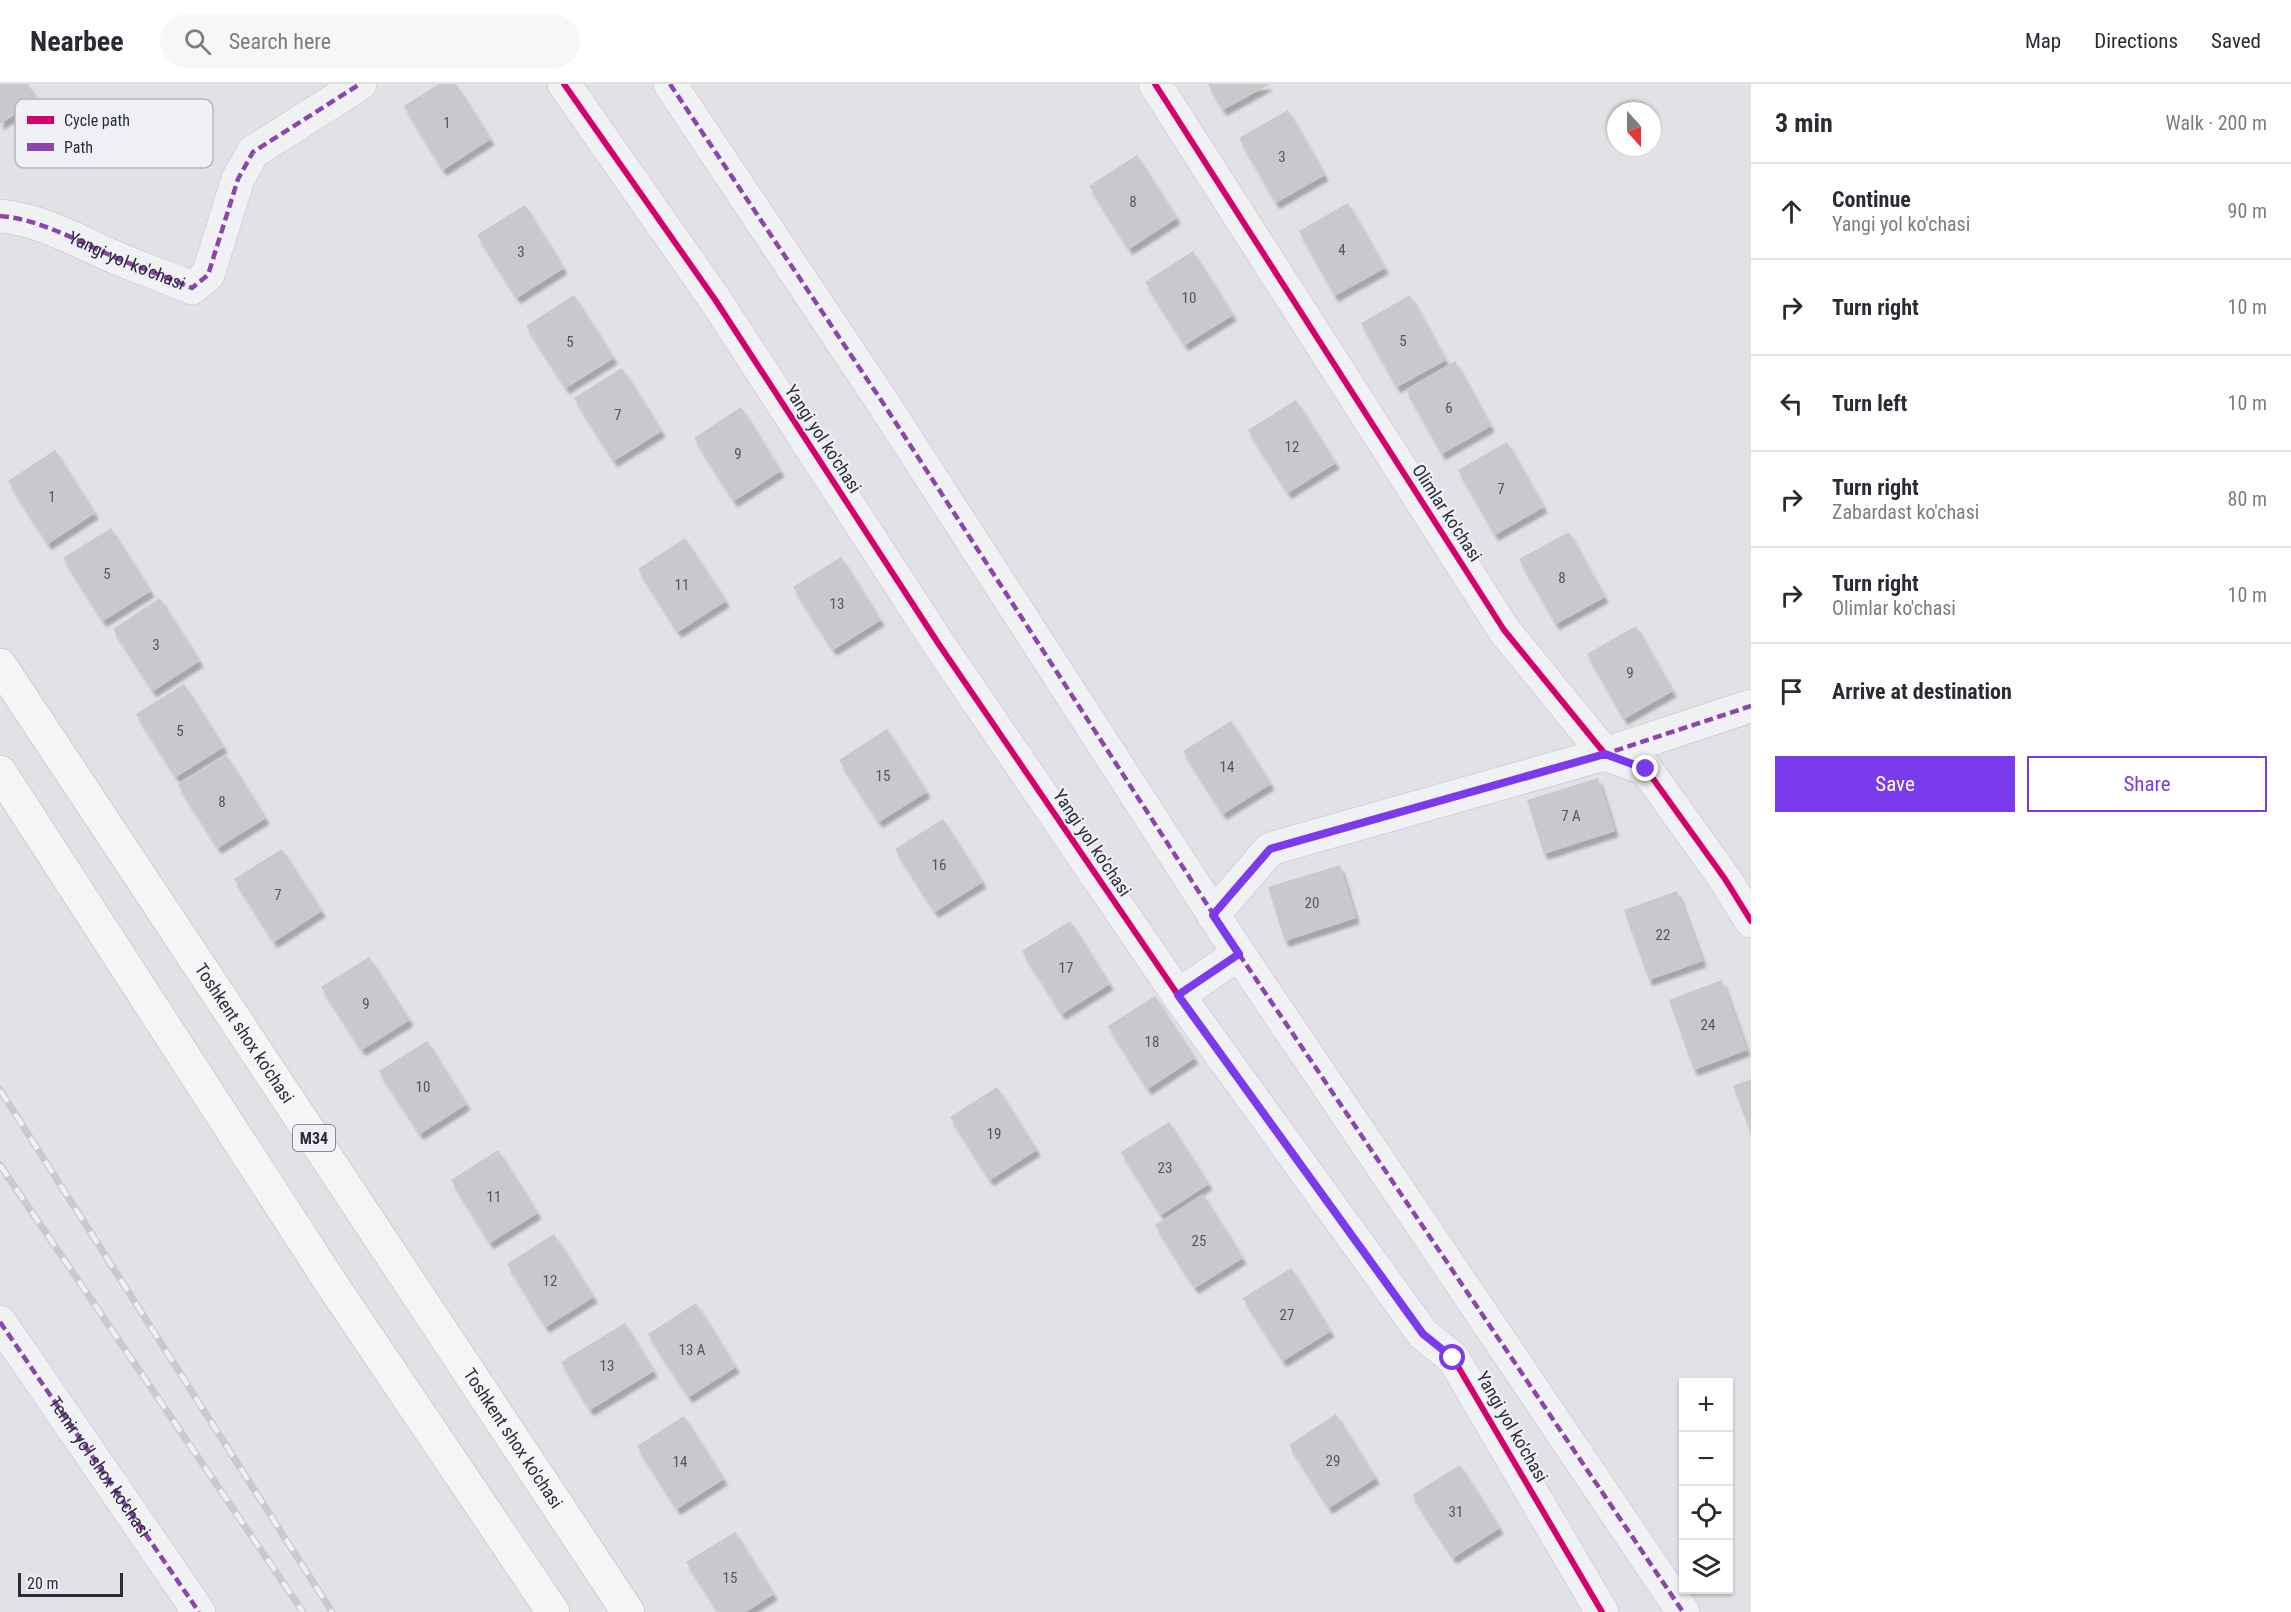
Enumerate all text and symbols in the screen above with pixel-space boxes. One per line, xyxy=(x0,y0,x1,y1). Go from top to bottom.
search box xyxy=(160,14,580,68)
text: Nearbee xyxy=(30,25,124,58)
icon: search xyxy=(181,25,214,58)
text: Search here xyxy=(229,29,331,54)
text: Map xyxy=(2025,29,2061,53)
text: Directions xyxy=(2094,29,2178,53)
text: Saved xyxy=(2211,29,2261,53)
legend xyxy=(15,99,213,168)
north arrow xyxy=(1607,102,1661,156)
text: 3 min xyxy=(1775,108,1833,138)
text: Cycle path xyxy=(64,111,130,130)
text: Walk · 200 m xyxy=(2166,111,2267,135)
house number: 1 xyxy=(443,114,451,132)
text: Path xyxy=(64,138,93,157)
house number: 3 xyxy=(1278,148,1286,166)
text: Continue xyxy=(1832,187,1911,212)
house number: 8 xyxy=(1129,193,1137,211)
icon: ahead xyxy=(1775,195,1808,228)
text: 90 m xyxy=(2228,199,2267,223)
text: Yangi yol ko'chasi xyxy=(1832,212,1970,236)
street label: Yangi yol ko'chasi xyxy=(65,226,188,294)
house number: 4 xyxy=(1338,241,1346,259)
house number: 3 xyxy=(517,243,525,261)
house number: 10 xyxy=(1182,289,1196,307)
icon: right xyxy=(1775,291,1808,324)
text: Turn right xyxy=(1832,295,1919,320)
text: 10 m xyxy=(2228,295,2267,319)
house number: 5 xyxy=(1399,332,1407,350)
house number: 5 xyxy=(566,333,574,351)
street label: Yangi yol ko'chasi xyxy=(781,381,866,497)
icon: left xyxy=(1775,387,1808,420)
text: Turn left xyxy=(1832,391,1907,416)
text: 10 m xyxy=(2228,391,2267,415)
house number: 6 xyxy=(1445,399,1453,417)
house number: 7 xyxy=(614,406,622,424)
house number: 12 xyxy=(1285,438,1299,456)
house number: 9 xyxy=(734,445,742,463)
street label: Olimlar ko'chasi xyxy=(1408,460,1487,565)
text: Turn right xyxy=(1832,475,1919,500)
house number: 7 xyxy=(1497,480,1505,498)
icon: right xyxy=(1775,483,1808,516)
text: 80 m xyxy=(2228,487,2267,511)
house number: 1 xyxy=(48,488,56,506)
text: Zabardast ko'chasi xyxy=(1832,500,1979,524)
house number: 5 xyxy=(103,565,111,583)
house number: 8 xyxy=(1558,569,1566,587)
text: Turn right xyxy=(1832,571,1919,596)
house number: 11 xyxy=(675,576,689,594)
icon: right xyxy=(1775,579,1808,612)
text: 10 m xyxy=(2228,583,2267,607)
house number: 13 xyxy=(830,595,844,613)
text: Olimlar ko'chasi xyxy=(1832,596,1956,620)
house number: 3 xyxy=(152,636,160,654)
house number: 9 xyxy=(1626,664,1634,682)
icon: arrive xyxy=(1775,675,1808,708)
text: Arrive at destination xyxy=(1832,679,2012,704)
house number: 5 xyxy=(176,722,184,740)
route end xyxy=(1632,755,1658,781)
button: Save xyxy=(1775,756,2015,812)
button: Share xyxy=(2027,756,2267,812)
house number: 14 xyxy=(1220,758,1234,776)
house number: 15 xyxy=(876,767,890,785)
street label: Yangi yol ko'chasi xyxy=(1049,785,1136,900)
house number: 8 xyxy=(218,793,226,811)
house number: 7 А xyxy=(1561,807,1581,825)
house number: 16 xyxy=(932,856,946,874)
house number: 7 xyxy=(274,886,282,904)
house number: 20 xyxy=(1305,894,1319,912)
house number: 22 xyxy=(1656,926,1670,944)
street label: Toshkent shox ko'chasi xyxy=(191,959,299,1107)
house number: 17 xyxy=(1059,959,1073,977)
house number: 9 xyxy=(362,995,370,1013)
house number: 24 xyxy=(1701,1016,1715,1034)
house number: 18 xyxy=(1145,1033,1159,1051)
house number: 10 xyxy=(416,1078,430,1096)
road number: M34 xyxy=(293,1125,335,1151)
house number: 19 xyxy=(987,1125,1001,1143)
house number: 23 xyxy=(1158,1159,1172,1177)
house number: 11 xyxy=(487,1188,501,1206)
house number: 25 xyxy=(1192,1232,1206,1250)
house number: 12 xyxy=(543,1272,557,1290)
house number: 27 xyxy=(1280,1306,1294,1324)
house number: 13 А xyxy=(679,1341,706,1359)
route start xyxy=(1439,1344,1465,1370)
house number: 13 xyxy=(600,1357,614,1375)
street label: Toshkent shox ko'chasi xyxy=(459,1364,567,1512)
street label: Yangi yol ko'chasi xyxy=(1472,1368,1553,1486)
map controls xyxy=(1679,1378,1733,1594)
button: + xyxy=(1679,1378,1733,1432)
street label: Temir yo'l shox ko'chasi xyxy=(45,1393,155,1541)
button: − xyxy=(1679,1432,1733,1486)
house number: 29 xyxy=(1326,1452,1340,1470)
house number: 14 xyxy=(673,1453,687,1471)
button: locate xyxy=(1679,1486,1733,1540)
house number: 31 xyxy=(1449,1503,1463,1521)
button: layers xyxy=(1679,1540,1733,1594)
house number: 15 xyxy=(723,1569,737,1587)
scale bar xyxy=(18,1570,123,1598)
text: 20 m xyxy=(27,1574,59,1593)

